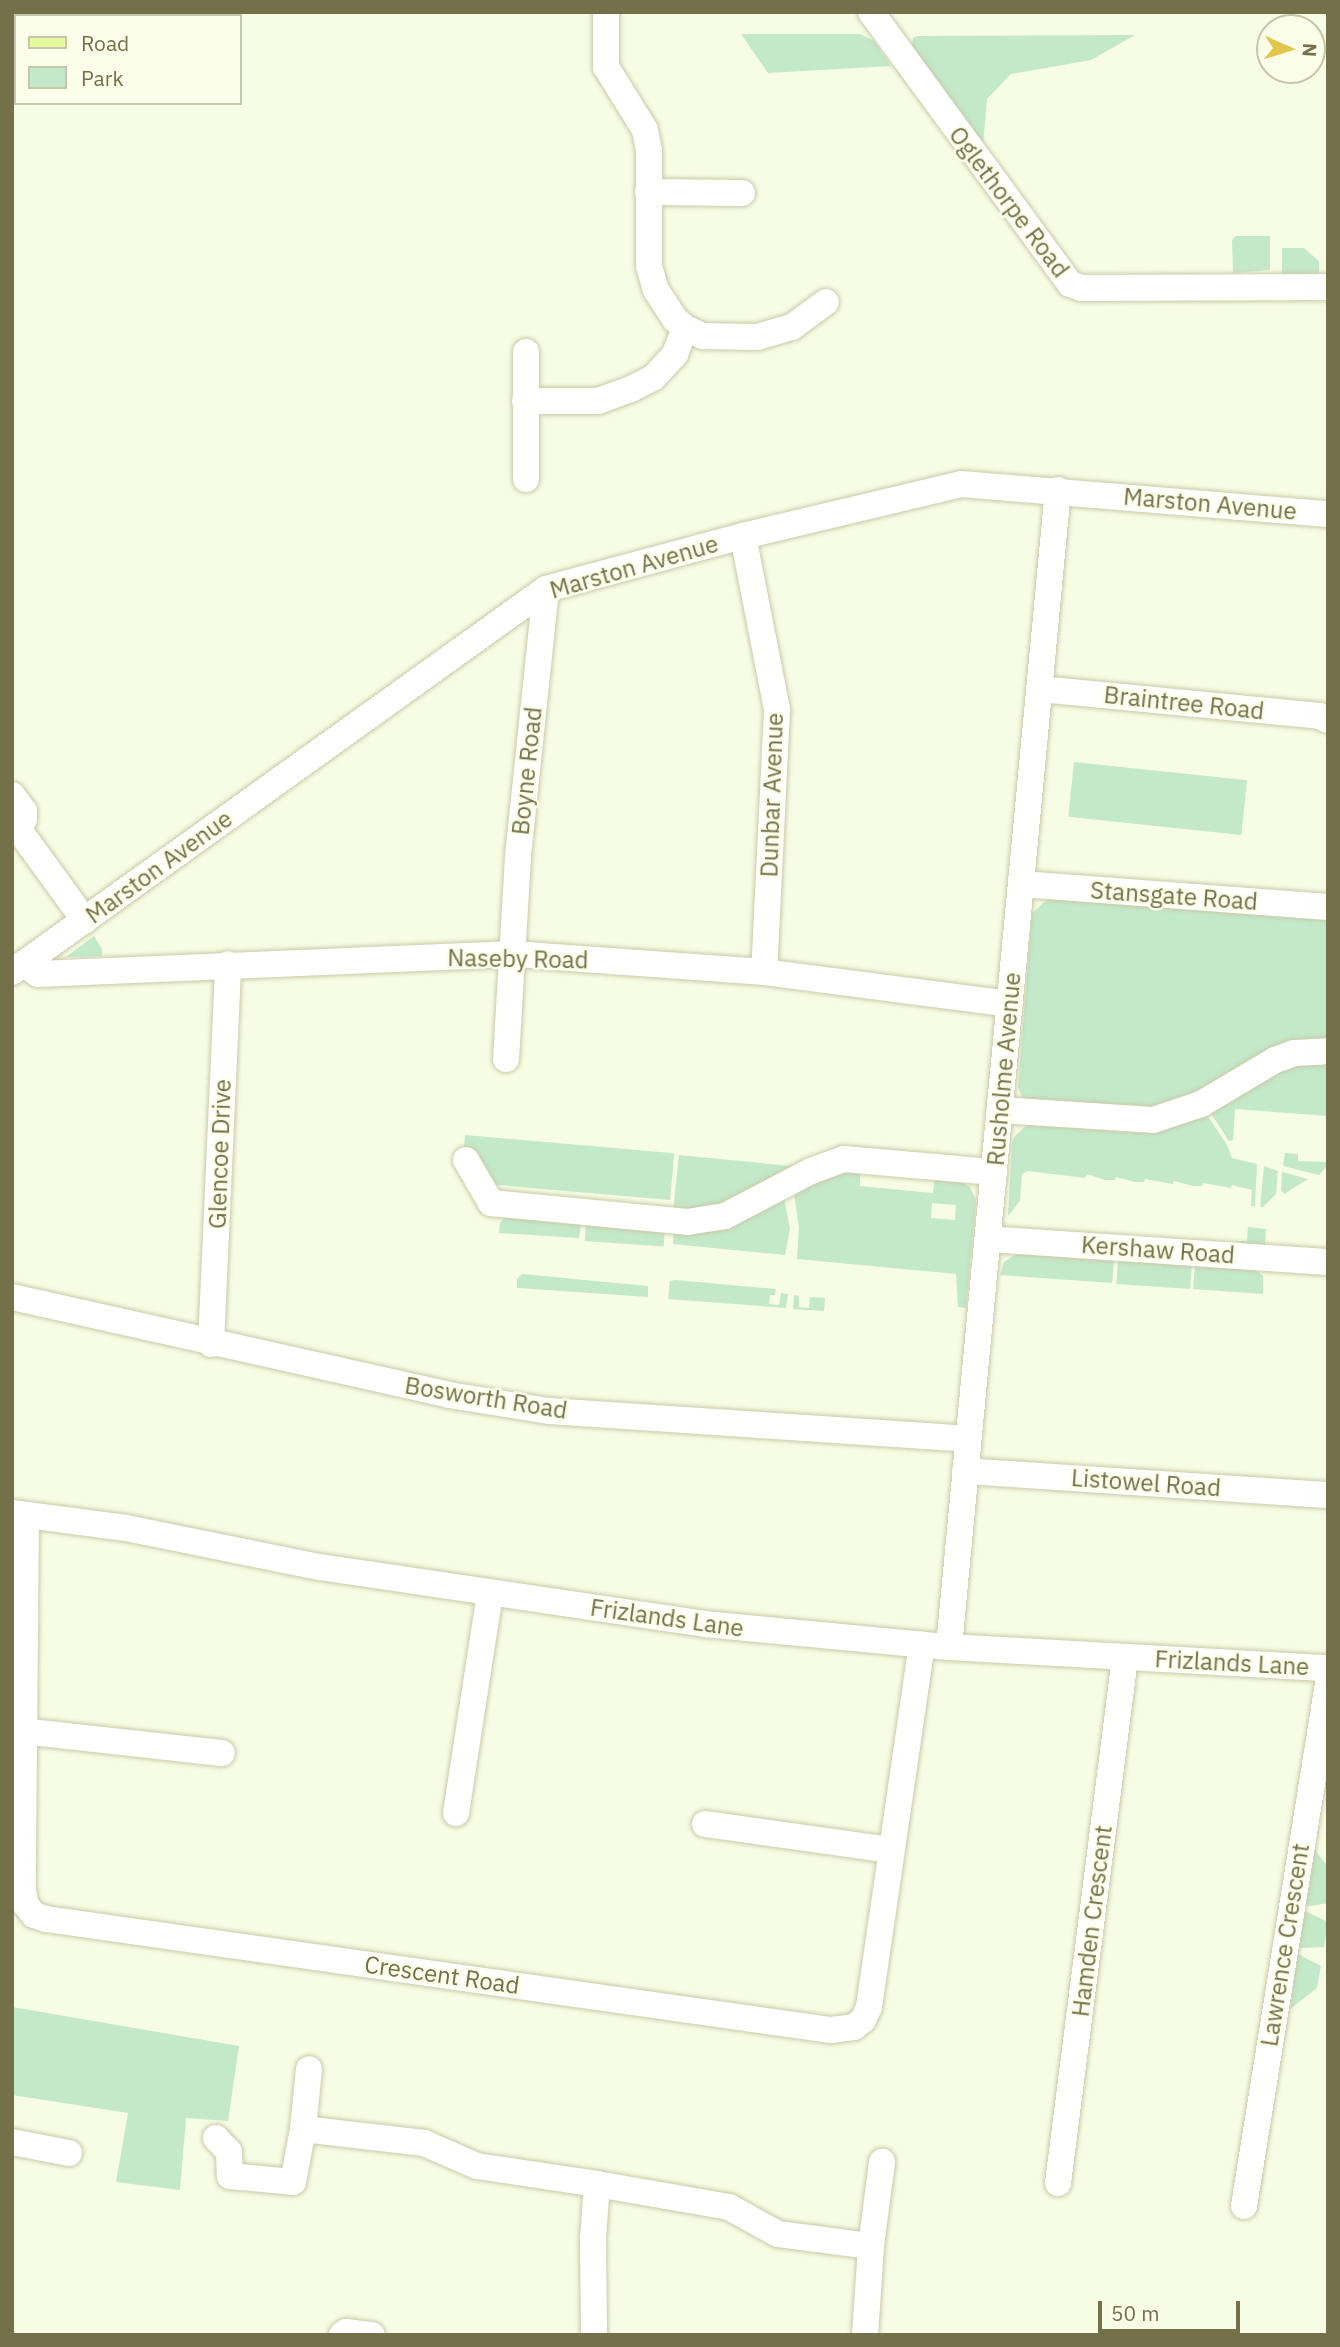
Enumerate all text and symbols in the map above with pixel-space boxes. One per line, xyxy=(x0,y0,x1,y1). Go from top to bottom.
legend xyxy=(14,14,242,105)
north arrow xyxy=(1256,14,1326,84)
text: Road xyxy=(81,29,129,57)
text: N xyxy=(1298,42,1322,57)
text: Park xyxy=(81,64,124,92)
street label: Oglethorpe Road xyxy=(943,121,1075,283)
street label: Marston Avenue xyxy=(1122,482,1298,526)
street label: Marston Avenue xyxy=(546,529,722,605)
street label: Braintree Road xyxy=(1102,680,1266,726)
street label: Boyne Road xyxy=(506,706,548,836)
street label: Dunbar Avenue xyxy=(755,712,789,878)
street label: Marston Avenue xyxy=(80,804,238,930)
street label: Stansgate Road xyxy=(1089,876,1259,916)
street label: Naseby Road xyxy=(447,943,589,975)
street label: Rusholme Avenue xyxy=(981,971,1027,1167)
street label: Glencoe Drive xyxy=(203,1079,237,1229)
street label: Kershaw Road xyxy=(1080,1230,1236,1270)
street label: Bosworth Road xyxy=(403,1371,569,1425)
street label: Listowel Road xyxy=(1070,1463,1222,1503)
street label: Frizlands Lane xyxy=(588,1593,746,1643)
street label: Frizlands Lane xyxy=(1154,1645,1310,1681)
street label: Hamden Crescent xyxy=(1066,1824,1118,2018)
street label: Lawrence Crescent xyxy=(1255,1841,1315,2049)
street label: Crescent Road xyxy=(363,1950,521,2000)
scale bar xyxy=(1102,2288,1244,2332)
text: 50 m xyxy=(1111,2299,1160,2327)

